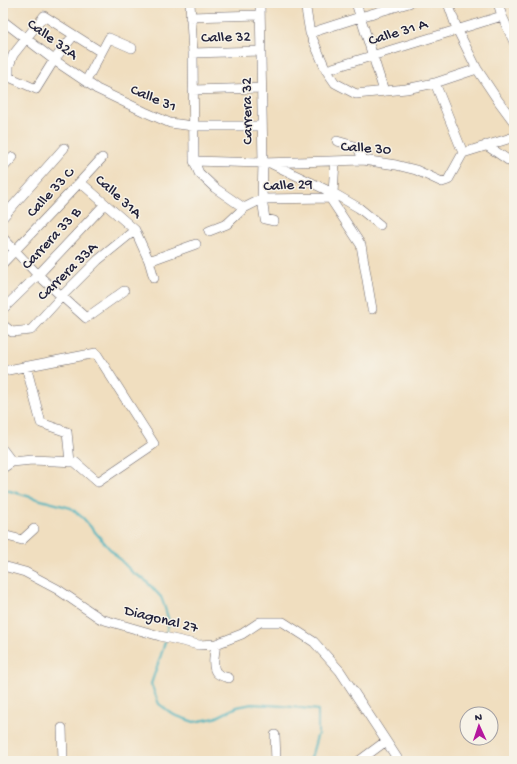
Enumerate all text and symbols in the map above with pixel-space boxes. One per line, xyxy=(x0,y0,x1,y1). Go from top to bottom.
street label: Calle 31 A xyxy=(366,15,431,50)
street label: Calle 32A xyxy=(23,16,82,65)
street label: Calle 32 xyxy=(201,28,251,48)
street label: Carrera 32 xyxy=(238,77,258,145)
street label: Calle 31 xyxy=(127,81,179,117)
street label: Calle 30 xyxy=(340,138,392,160)
street label: Calle 33 C xyxy=(23,164,79,222)
street label: Calle 31A xyxy=(91,171,146,224)
street label: Calle 29 xyxy=(263,176,314,196)
street label: Carrera 33 B xyxy=(19,204,86,274)
street label: Carrera 33A xyxy=(34,238,103,305)
street label: Diagonal 27 xyxy=(121,602,201,638)
north arrow xyxy=(459,706,499,746)
text: N xyxy=(475,712,482,724)

